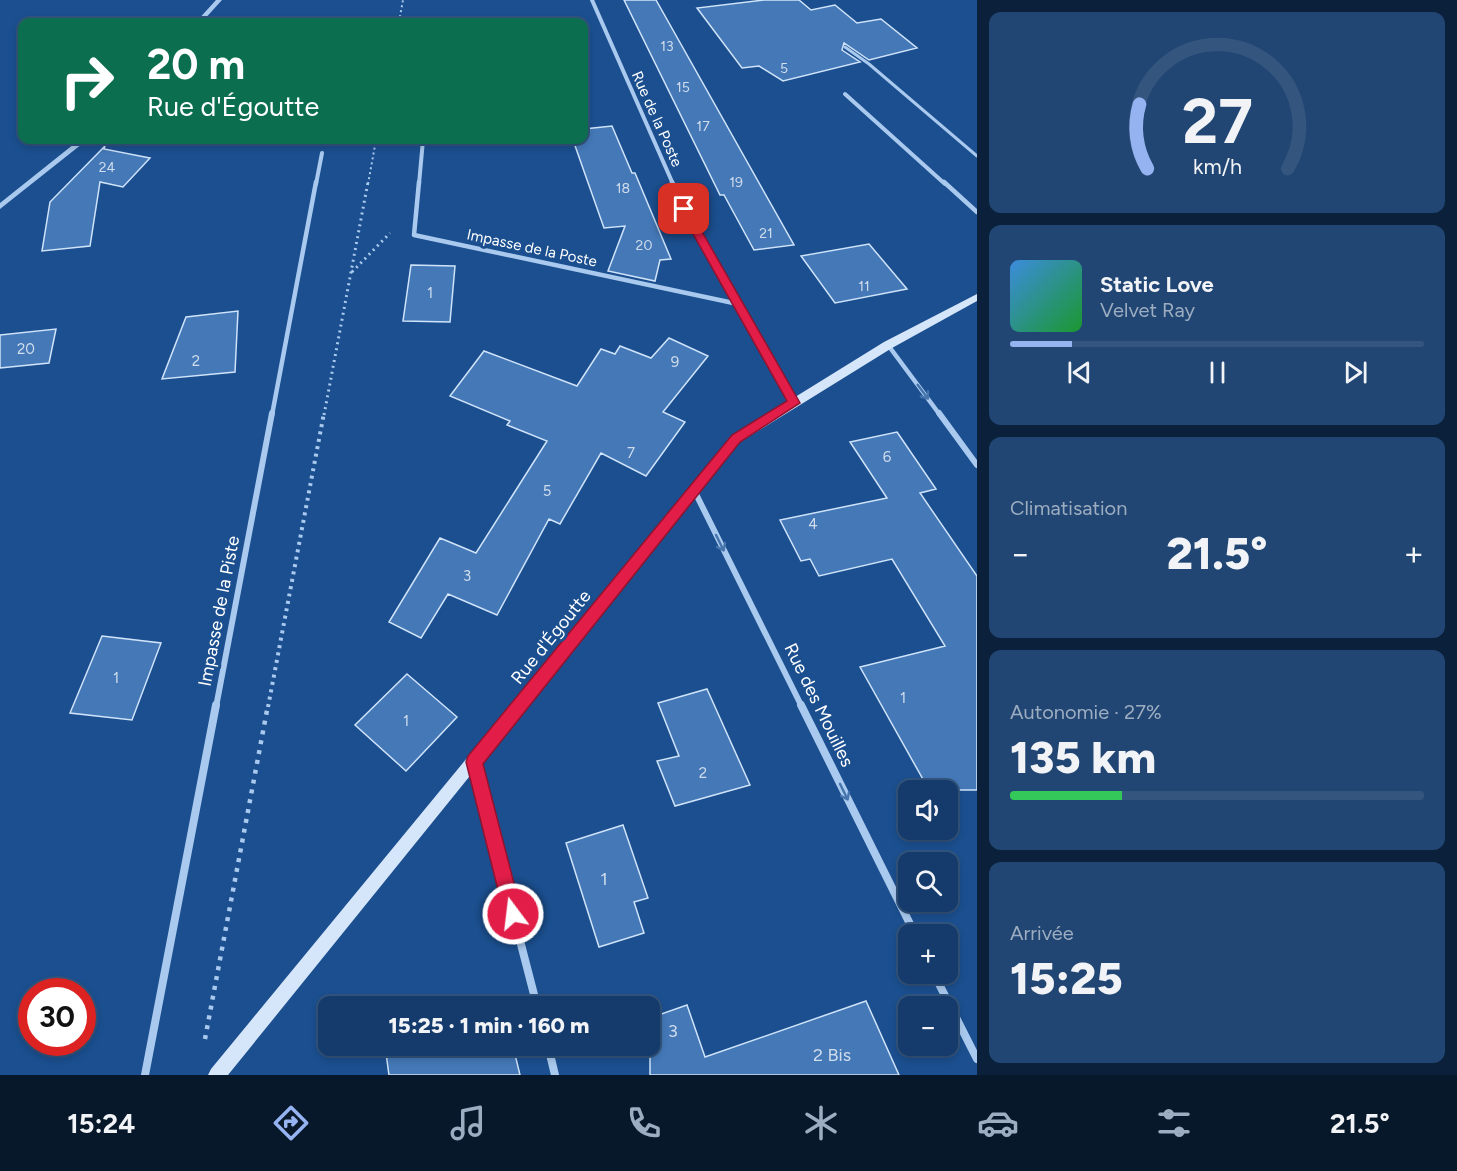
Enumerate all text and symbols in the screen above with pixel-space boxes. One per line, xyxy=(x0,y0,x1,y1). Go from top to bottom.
house number: 13 xyxy=(660,38,674,55)
text: 20 m xyxy=(147,39,245,90)
icon: right xyxy=(48,42,126,120)
house number: 5 xyxy=(780,60,788,77)
street label: Rue de la Poste xyxy=(628,68,686,170)
house number: 15 xyxy=(676,79,690,96)
text: 27 xyxy=(1182,84,1252,159)
text: Rue d'Égoutte xyxy=(147,90,319,123)
house number: 17 xyxy=(696,118,710,135)
text: km/h xyxy=(1193,155,1241,180)
house number: 24 xyxy=(99,159,116,176)
house number: 19 xyxy=(729,174,743,191)
house number: 18 xyxy=(616,180,630,197)
pin xyxy=(658,183,709,234)
icon: arrive xyxy=(667,192,700,225)
street label: Impasse de la Poste xyxy=(465,225,599,271)
house number: 21 xyxy=(759,225,773,242)
house number: 20 xyxy=(636,237,652,254)
text: Static Love xyxy=(1100,271,1214,298)
house number: 11 xyxy=(858,278,870,295)
house number: 1 xyxy=(427,284,433,302)
text: Velvet Ray xyxy=(1100,298,1195,322)
house number: 20 xyxy=(17,340,35,358)
house number: 2 xyxy=(192,352,200,370)
house number: 9 xyxy=(671,353,679,371)
icon: previous xyxy=(1063,356,1096,389)
icon: pause xyxy=(1201,356,1234,389)
icon: next xyxy=(1339,356,1372,389)
one-way arrow xyxy=(916,383,929,399)
house number: 7 xyxy=(627,444,635,462)
house number: 6 xyxy=(883,448,892,466)
house number: 5 xyxy=(543,482,551,500)
text: Climatisation xyxy=(1010,496,1127,520)
house number: 4 xyxy=(808,515,818,533)
text: 21.5° xyxy=(1166,526,1268,580)
one-way arrow xyxy=(715,533,727,551)
street label: Impasse de la Piste xyxy=(194,534,244,688)
text: − xyxy=(1010,534,1031,573)
text: + xyxy=(1403,534,1424,573)
house number: 3 xyxy=(463,567,471,585)
street label: Rue d'Égoutte xyxy=(506,585,596,689)
street label: Rue des Mouilles xyxy=(780,640,858,770)
house number: 1 xyxy=(113,669,119,687)
house number: 1 xyxy=(900,689,906,707)
text: Autonomie · 27% xyxy=(1010,700,1162,724)
house number: 1 xyxy=(403,712,409,730)
text: 135 km xyxy=(1010,730,1156,784)
house number: 2 xyxy=(699,764,707,782)
map controls xyxy=(898,780,958,1056)
button: sound xyxy=(898,780,958,840)
one-way arrow xyxy=(839,783,851,801)
button: search xyxy=(898,852,958,912)
house number: 1 xyxy=(600,868,608,890)
position arrow xyxy=(481,882,545,946)
text: Arrivée xyxy=(1010,921,1074,945)
button: + xyxy=(898,924,958,984)
text: 15:25 xyxy=(1010,951,1123,1005)
speed limit sign: 30 xyxy=(18,978,96,1056)
button: − xyxy=(898,996,958,1056)
text: 15:25 · 1 min · 160 m xyxy=(388,1012,590,1039)
house number: 3 xyxy=(668,1020,678,1042)
house number: 2 Bis xyxy=(813,1044,851,1066)
icon: directions xyxy=(270,1102,312,1144)
icon: music xyxy=(447,1102,489,1144)
icon: phone xyxy=(623,1102,665,1144)
icon: climate xyxy=(800,1102,842,1144)
icon: car xyxy=(977,1102,1019,1144)
icon: filters xyxy=(1153,1102,1195,1144)
text: 15:24 xyxy=(67,1107,135,1140)
text: 21.5° xyxy=(1330,1107,1390,1140)

